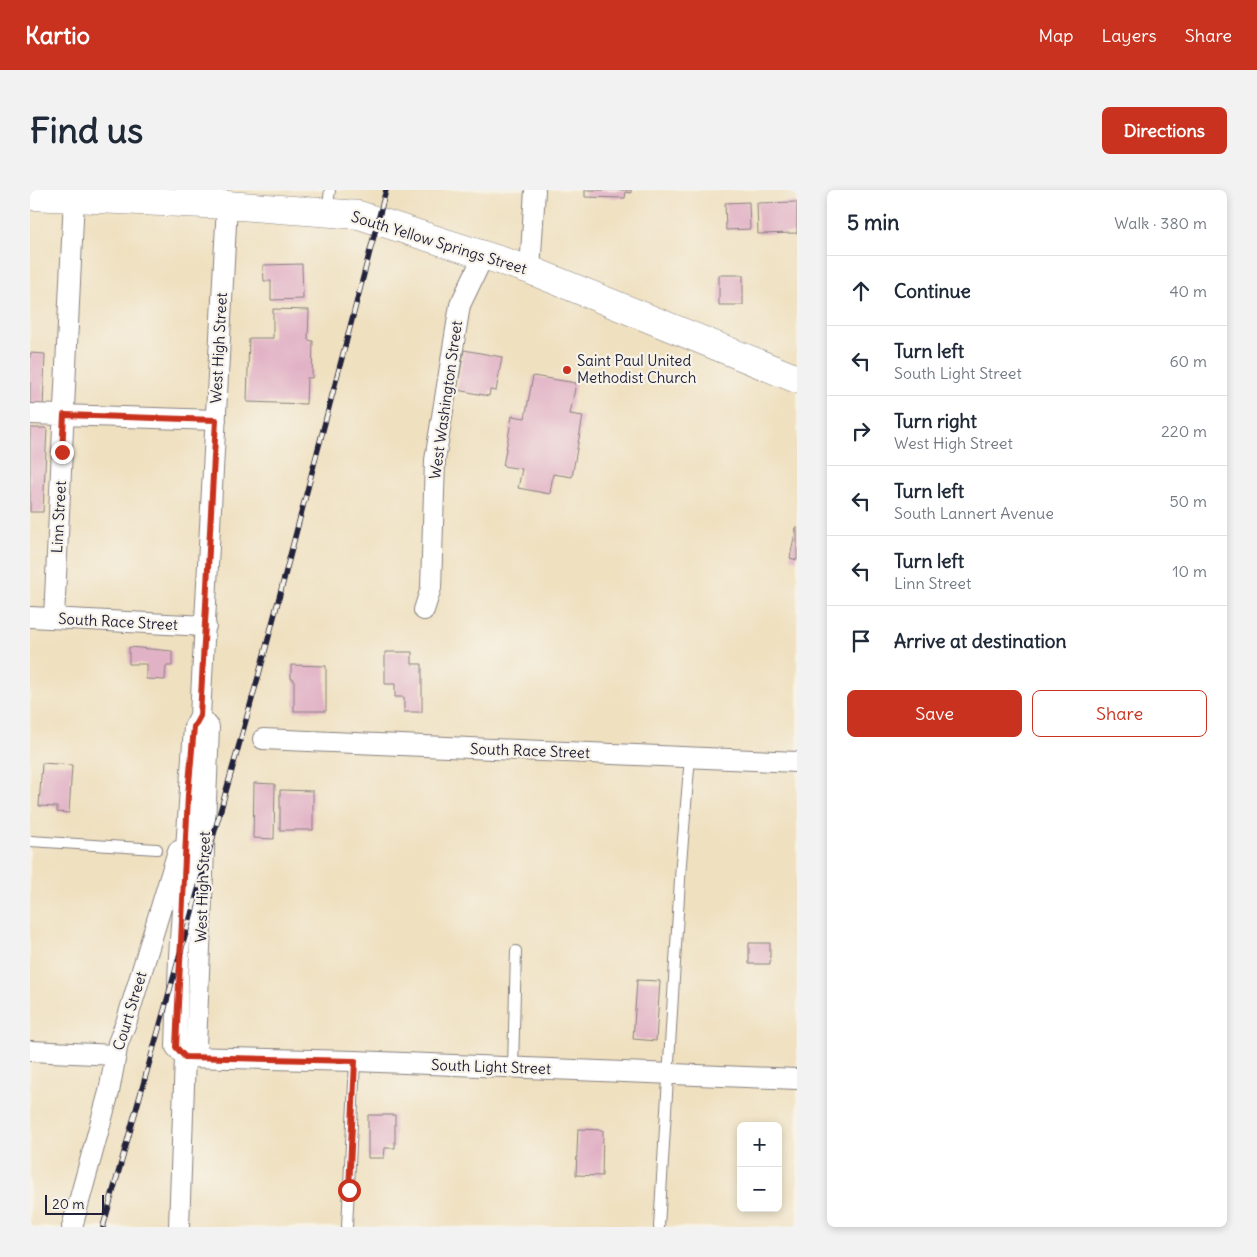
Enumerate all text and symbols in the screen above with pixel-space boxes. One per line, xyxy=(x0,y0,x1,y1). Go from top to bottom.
text: Kartio xyxy=(25,20,90,50)
text: Map xyxy=(1038,24,1073,47)
text: Layers xyxy=(1101,24,1157,47)
text: Share xyxy=(1185,24,1232,47)
button: Directions xyxy=(1102,107,1227,154)
text: Find us xyxy=(30,108,143,152)
street label: South Yellow Springs Street xyxy=(349,207,529,278)
text: 5 min xyxy=(847,209,899,236)
text: Walk · 380 m xyxy=(1114,213,1207,233)
icon: ahead xyxy=(847,277,875,305)
text: Continue xyxy=(894,279,971,303)
text: 40 m xyxy=(1169,281,1207,301)
street label: West High Street xyxy=(206,292,231,404)
street label: West Washington Street xyxy=(425,319,466,480)
text: Turn left xyxy=(894,339,964,363)
icon: left xyxy=(847,347,875,375)
place label: Saint Paul United Methodist Church xyxy=(577,351,697,387)
text: 60 m xyxy=(1169,351,1207,371)
text: South Light Street xyxy=(894,363,1022,383)
marker: Saint Paul United Methodist Church xyxy=(561,364,573,376)
text: Turn right xyxy=(894,409,977,433)
icon: right xyxy=(847,417,875,445)
text: 220 m xyxy=(1161,421,1207,441)
text: West High Street xyxy=(894,433,1013,453)
route end xyxy=(51,441,74,464)
text: Turn left xyxy=(894,479,964,503)
street label: Linn Street xyxy=(47,480,70,554)
icon: left xyxy=(847,487,875,515)
text: 50 m xyxy=(1169,491,1207,511)
text: South Lannert Avenue xyxy=(894,503,1054,523)
text: Turn left xyxy=(894,549,964,573)
icon: left xyxy=(847,557,875,585)
text: 10 m xyxy=(1172,561,1207,581)
text: Linn Street xyxy=(894,573,971,593)
street label: South Race Street xyxy=(58,609,178,634)
icon: arrive xyxy=(847,627,875,655)
text: Arrive at destination xyxy=(894,629,1067,653)
button: Save xyxy=(847,690,1022,737)
button: Share xyxy=(1032,690,1207,737)
street label: South Race Street xyxy=(470,739,590,762)
street label: West High Street xyxy=(191,831,214,943)
street label: Court Street xyxy=(108,969,151,1053)
street label: South Light Street xyxy=(431,1055,551,1078)
map controls xyxy=(737,1122,782,1212)
button: + xyxy=(737,1122,782,1167)
button: − xyxy=(737,1167,782,1212)
route start xyxy=(338,1179,361,1202)
scale bar xyxy=(45,1192,104,1215)
text: 20 m xyxy=(52,1195,85,1213)

